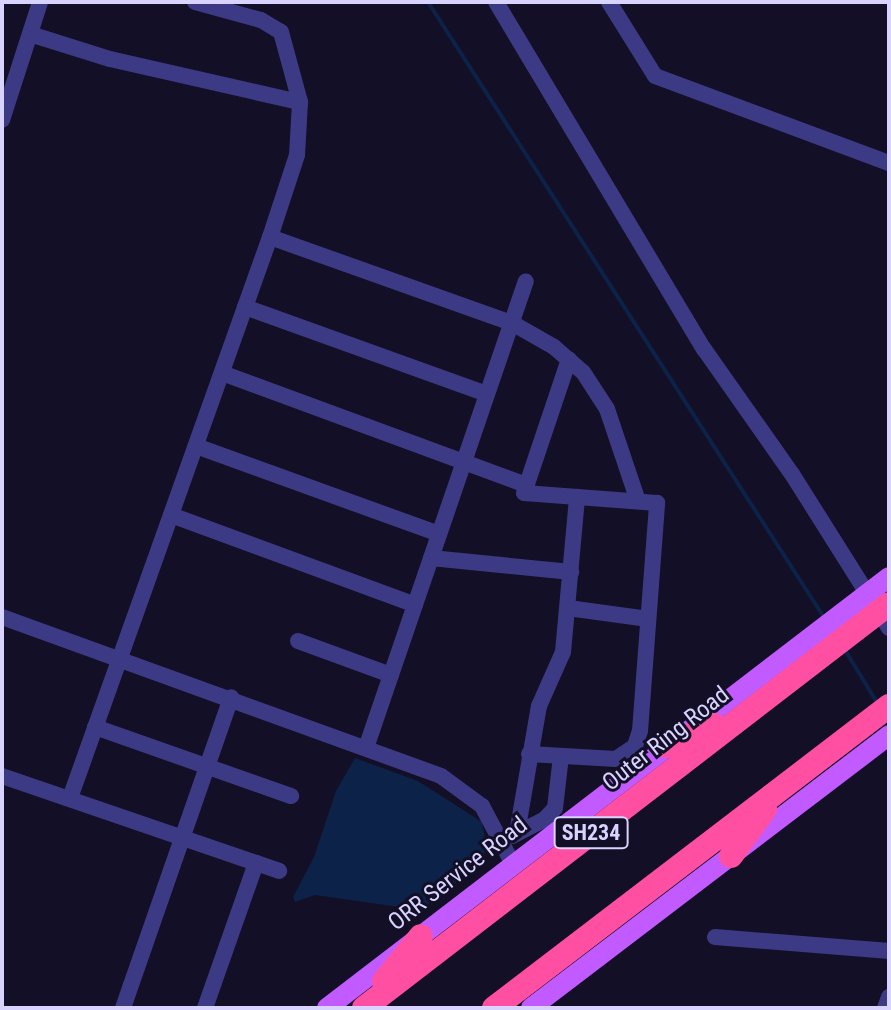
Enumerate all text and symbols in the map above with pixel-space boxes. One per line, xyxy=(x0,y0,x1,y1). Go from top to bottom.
street label: Outer Ring Road xyxy=(597,681,735,797)
street label: ORR Service Road xyxy=(383,811,533,937)
road number: SH234 xyxy=(553,815,629,851)

